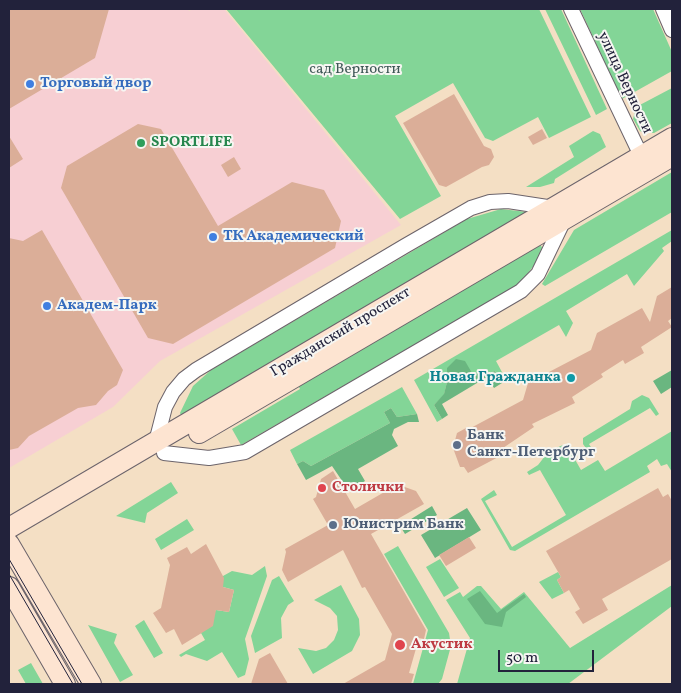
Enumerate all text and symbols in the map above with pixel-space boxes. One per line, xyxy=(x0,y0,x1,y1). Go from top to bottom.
street label: улица Верности xyxy=(593,29,655,137)
park label: сад Верности xyxy=(309,61,401,79)
place label: Торговый двор xyxy=(40,75,151,93)
marker: Торговый двор xyxy=(24,78,36,90)
place label: SPORTLIFE xyxy=(151,134,232,152)
marker: SPORTLIFE xyxy=(135,137,147,149)
place label: ТК Академический xyxy=(223,228,364,246)
marker: ТК Академический xyxy=(207,231,219,243)
street label: Гражданский проспект xyxy=(268,284,414,382)
place label: Академ-Парк xyxy=(57,297,157,315)
marker: Академ-Парк xyxy=(41,300,53,312)
place label: Новая Гражданка xyxy=(430,369,561,387)
marker: Новая Гражданка xyxy=(565,372,577,384)
place label: Банк Санкт-Петербург xyxy=(467,427,595,462)
marker: Банк Санкт-Петербург xyxy=(451,439,463,451)
place label: Столички xyxy=(332,479,404,497)
marker: Столички xyxy=(316,482,328,494)
place label: Юнистрим Банк xyxy=(343,516,464,534)
marker: Юнистрим Банк xyxy=(327,519,339,531)
place label: Акустик xyxy=(411,636,472,654)
marker: Акустик xyxy=(393,638,407,652)
scale bar xyxy=(501,640,597,672)
text: 50 m xyxy=(506,648,538,669)

